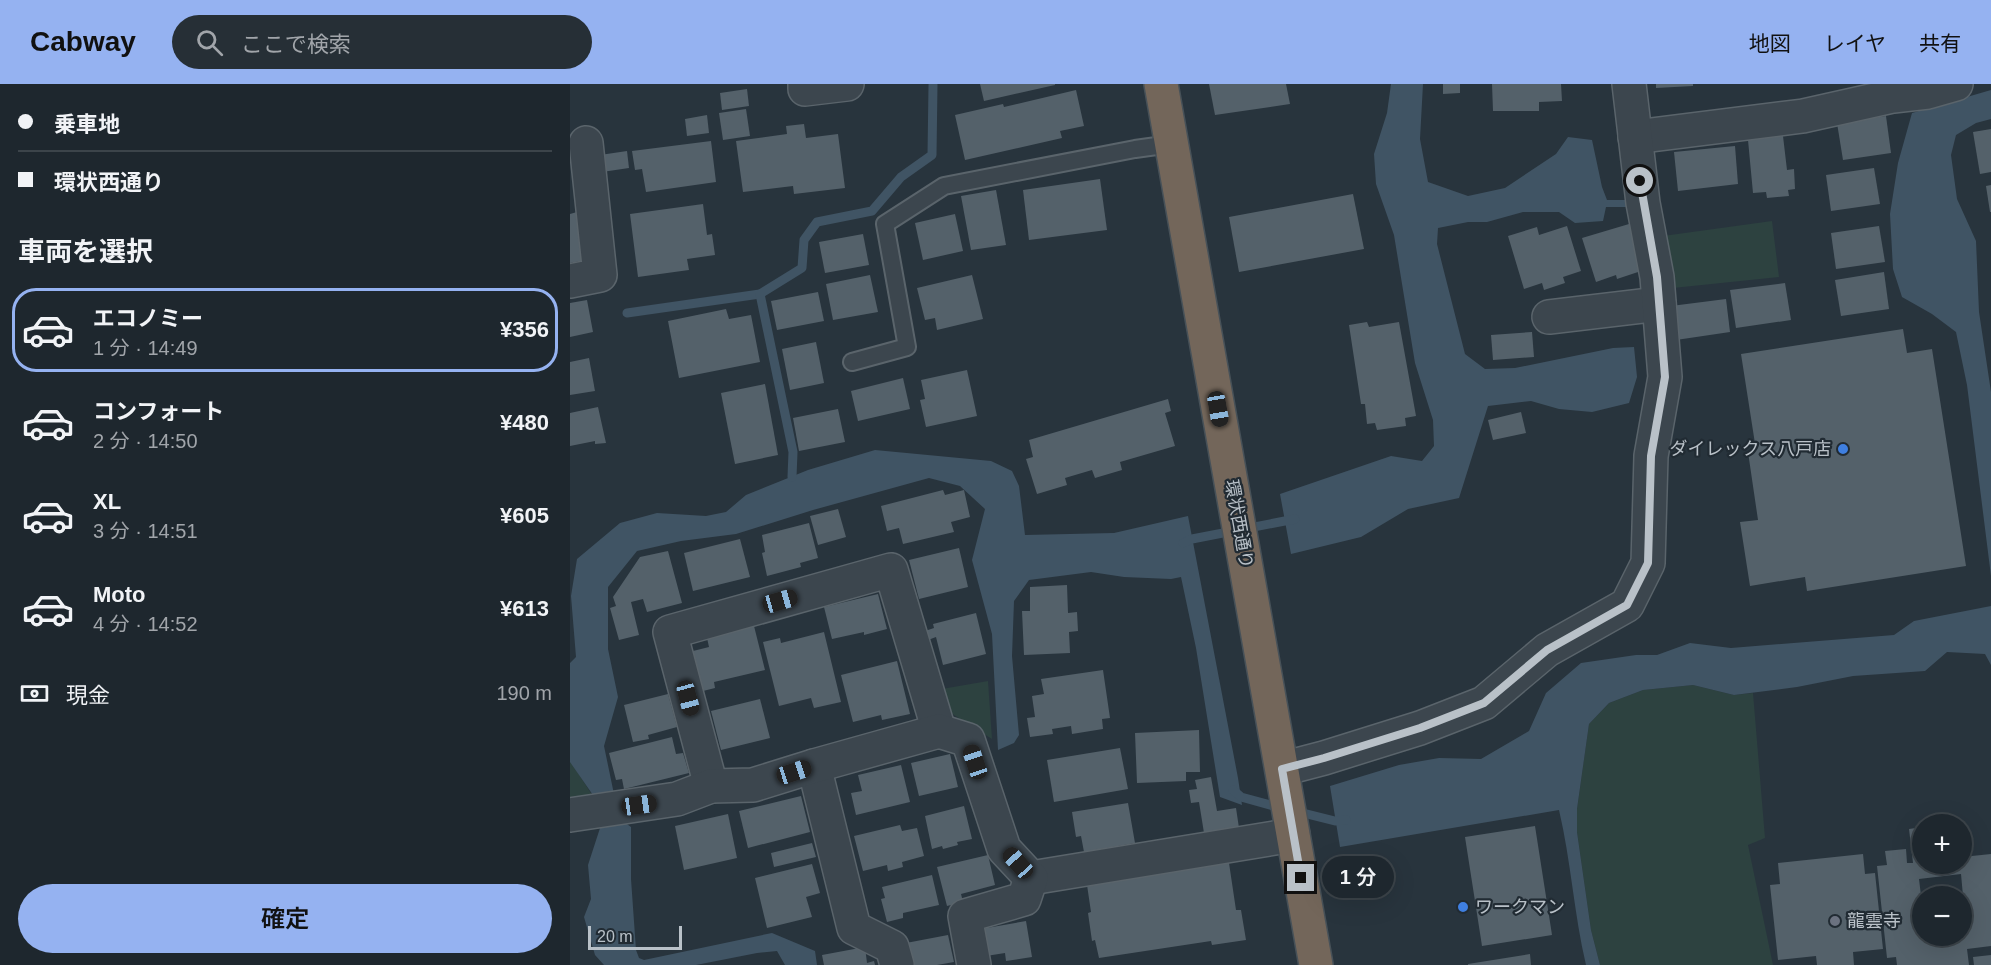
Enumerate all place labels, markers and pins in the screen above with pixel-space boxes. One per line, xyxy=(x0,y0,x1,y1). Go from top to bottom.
place label: ダイレックス八戸店 xyxy=(1670,439,1831,459)
marker: ダイレックス八戸店 xyxy=(1836,442,1850,456)
place label: ワークマン xyxy=(1475,897,1565,917)
marker: ワークマン xyxy=(1456,900,1470,914)
place label: 龍雲寺 xyxy=(1847,911,1901,931)
marker: 龍雲寺 xyxy=(1828,914,1842,928)

